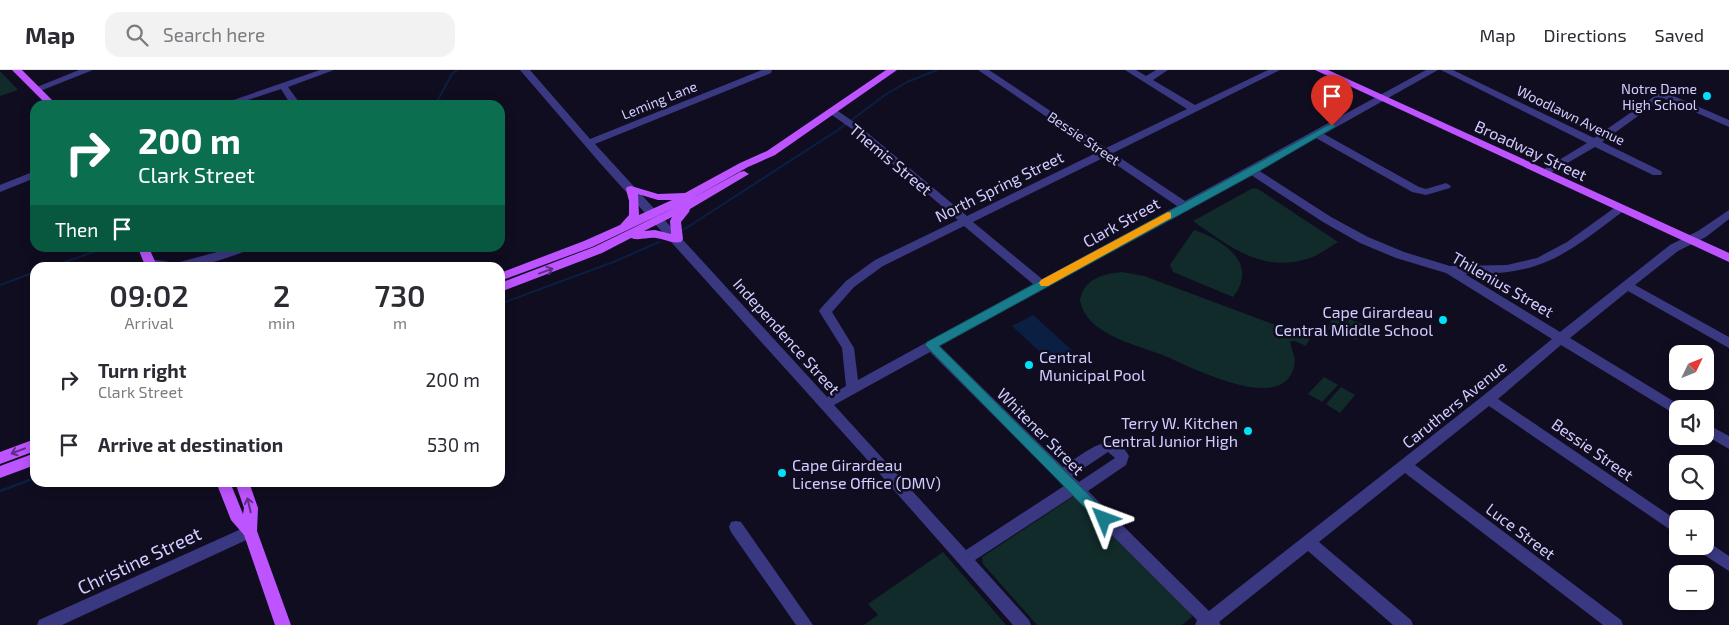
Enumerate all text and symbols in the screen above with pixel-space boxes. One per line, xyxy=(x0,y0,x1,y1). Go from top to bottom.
search box xyxy=(105,12,455,57)
text: Map xyxy=(25,20,75,49)
icon: search xyxy=(123,21,151,49)
text: Search here xyxy=(163,23,265,46)
text: Map xyxy=(1479,24,1516,46)
text: Directions xyxy=(1544,24,1627,46)
text: Saved xyxy=(1655,24,1704,46)
pin xyxy=(1311,75,1353,126)
street label: Leming Lane xyxy=(619,77,699,123)
place label: Notre Dame High School xyxy=(1621,80,1698,113)
street label: Woodlawn Avenue xyxy=(1514,81,1628,149)
icon: arrive xyxy=(1318,82,1346,110)
marker: Notre Dame High School xyxy=(1701,90,1713,102)
street label: Bessie Street xyxy=(1045,108,1123,168)
street label: Broadway Street xyxy=(1472,116,1590,184)
text: 200 m xyxy=(138,119,241,161)
street label: Themis Street xyxy=(846,119,936,199)
icon: right xyxy=(55,120,120,185)
street label: North Spring Street xyxy=(932,147,1066,225)
text: Clark Street xyxy=(138,161,255,187)
street label: Clark Street xyxy=(1079,193,1163,251)
icon: arrive xyxy=(108,215,136,243)
text: Then xyxy=(55,218,98,241)
street label: Thilenius Street xyxy=(1449,247,1557,321)
one-way arrow xyxy=(538,266,553,275)
street label: Independence Street xyxy=(730,274,844,398)
text: 09:02 xyxy=(109,277,189,313)
text: 2 xyxy=(273,277,290,313)
text: 730 xyxy=(375,277,426,313)
place label: Cape Girardeau Central Middle School xyxy=(1275,302,1433,339)
text: Arrival xyxy=(125,313,173,332)
text: min xyxy=(268,313,295,332)
text: m xyxy=(393,313,407,332)
marker: Cape Girardeau Central Middle School xyxy=(1437,314,1449,326)
north arrow xyxy=(1669,345,1714,390)
map controls xyxy=(1669,345,1714,610)
place label: Central Municipal Pool xyxy=(1039,347,1146,384)
street label: Caruthers Avenue xyxy=(1398,356,1510,452)
text: Turn right xyxy=(98,359,186,382)
marker: Central Municipal Pool xyxy=(1023,359,1035,371)
icon: right xyxy=(55,366,83,394)
text: 200 m xyxy=(426,368,480,391)
text: Clark Street xyxy=(98,382,183,401)
street label: Whitener Street xyxy=(994,384,1088,478)
button: sound xyxy=(1669,400,1714,445)
place label: Terry W. Kitchen Central Junior High xyxy=(1103,413,1238,450)
street label: Bessie Street xyxy=(1548,414,1638,484)
marker: Terry W. Kitchen Central Junior High xyxy=(1242,425,1254,437)
icon: arrive xyxy=(55,431,83,459)
text: Arrive at destination xyxy=(98,433,283,456)
text: 530 m xyxy=(427,433,480,456)
one-way arrow xyxy=(10,448,25,457)
place label: Cape Girardeau License Office (DMV) xyxy=(792,455,941,492)
button: search xyxy=(1669,455,1714,500)
marker: Cape Girardeau License Office (DMV) xyxy=(776,467,788,479)
position arrow xyxy=(1077,492,1129,544)
one-way arrow xyxy=(244,497,253,513)
street label: Luce Street xyxy=(1483,499,1559,563)
button: + xyxy=(1669,510,1714,555)
street label: Christine Street xyxy=(73,521,205,599)
button: − xyxy=(1669,565,1714,610)

